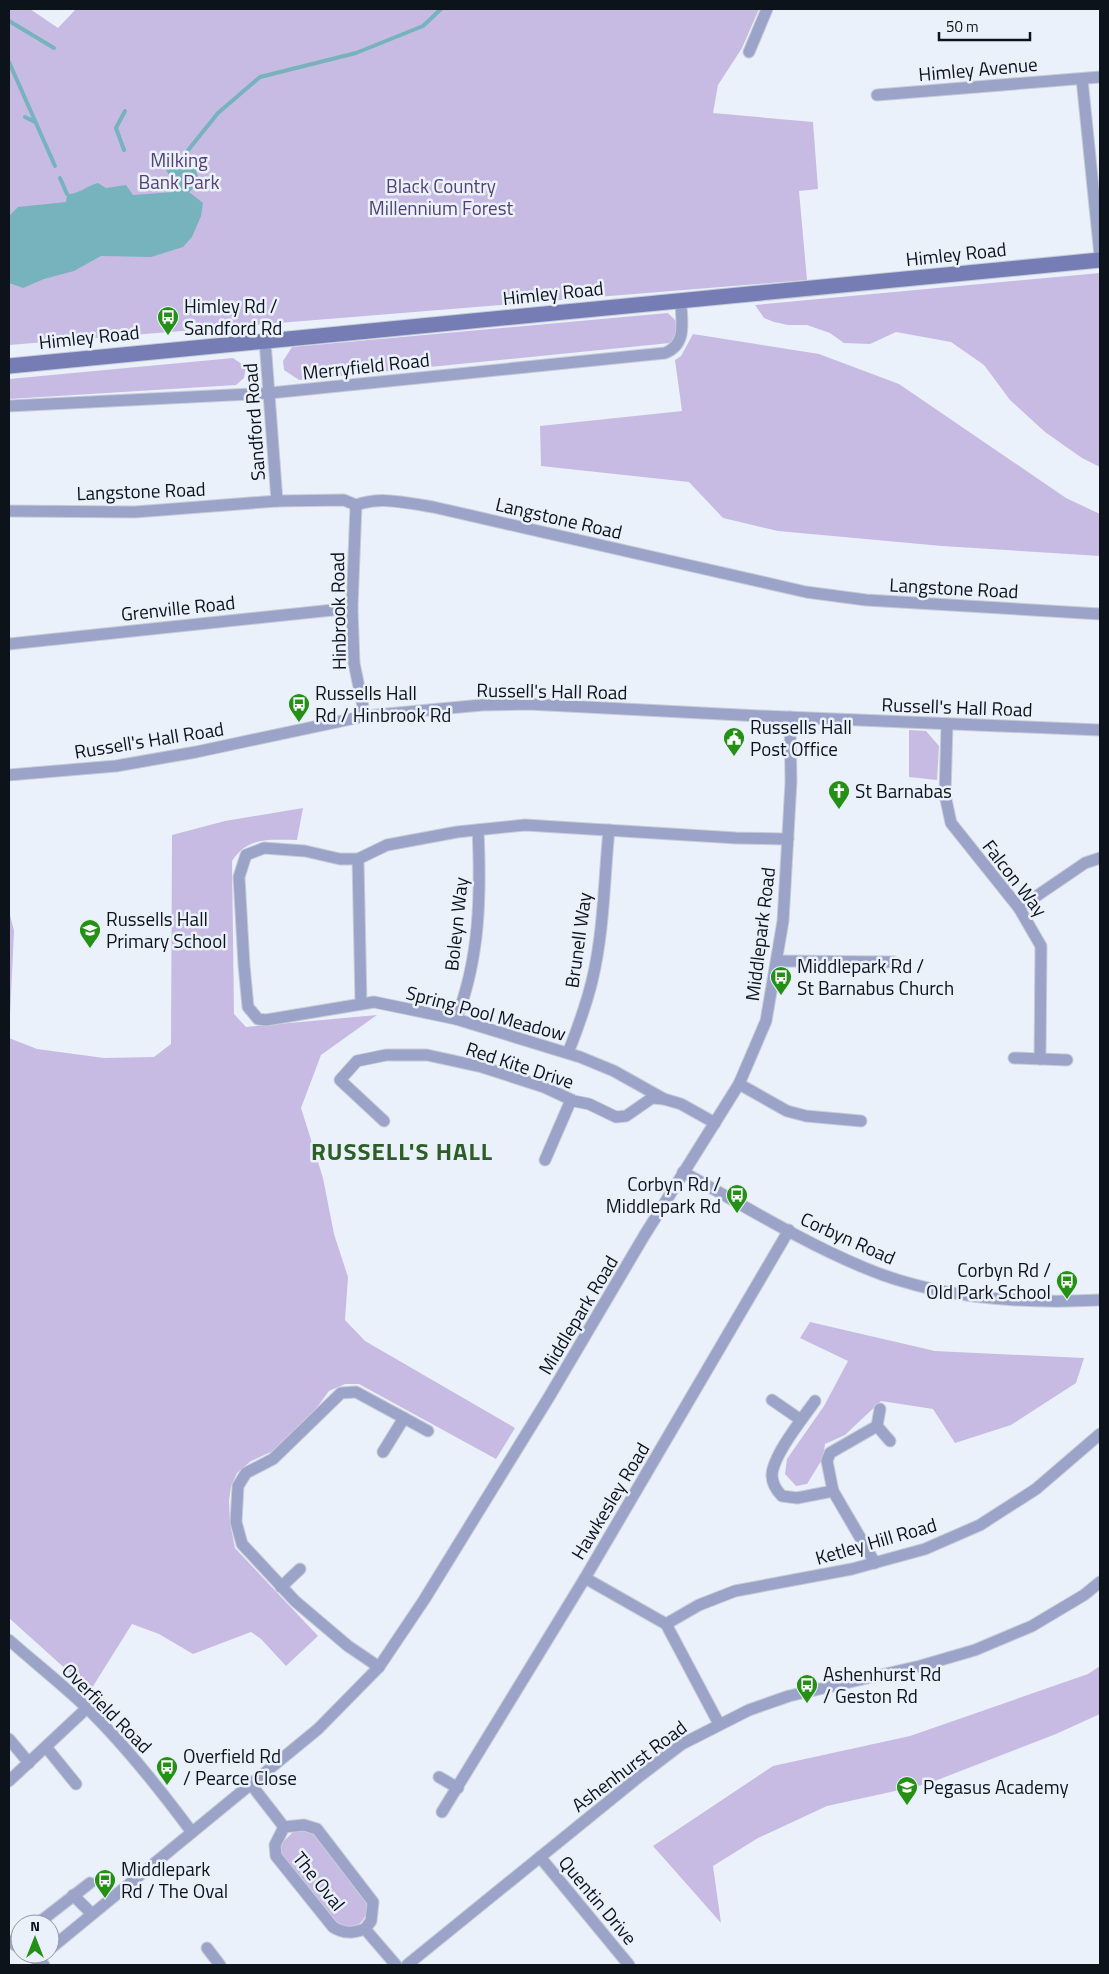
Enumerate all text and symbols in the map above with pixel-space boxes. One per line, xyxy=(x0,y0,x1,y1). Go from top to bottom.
scale bar xyxy=(939,10,1030,42)
text: 50 m xyxy=(946,15,979,38)
street label: Himley Avenue xyxy=(917,49,1039,88)
park label: Milking Bank Park xyxy=(138,145,220,196)
park label: Black Country Millennium Forest xyxy=(369,171,514,222)
street label: Himley Road xyxy=(904,234,1008,273)
street label: Himley Road xyxy=(501,273,605,312)
place label: Himley Rd / Sandford Rd xyxy=(184,291,282,342)
bus stop icon: Himley Rd / Sandford Rd xyxy=(156,305,180,336)
street label: Himley Road xyxy=(37,317,141,356)
street label: Merryfield Road xyxy=(301,344,431,387)
street label: Sandford Road xyxy=(235,362,272,482)
street label: Langstone Road xyxy=(76,474,206,507)
street label: Langstone Road xyxy=(493,489,625,546)
street label: Hinbrook Road xyxy=(322,552,353,670)
street label: Langstone Road xyxy=(889,570,1019,605)
street label: Grenville Road xyxy=(119,587,237,628)
street label: Russell's Hall Road xyxy=(476,675,628,706)
place label: Russells Hall Rd / Hinbrook Rd xyxy=(315,678,451,729)
street label: Russell's Hall Road xyxy=(881,689,1033,724)
bus stop icon: Russells Hall Rd / Hinbrook Rd xyxy=(287,692,311,723)
place label: Russells Hall Post Office xyxy=(750,712,852,763)
street label: Russell's Hall Road xyxy=(72,713,226,766)
public building icon: Russells Hall Post Office xyxy=(722,726,746,757)
place label: St Barnabas xyxy=(855,776,952,805)
church icon: St Barnabas xyxy=(827,779,851,810)
street label: Falcon Way xyxy=(976,833,1055,922)
street label: Middlepark Road xyxy=(737,865,782,1003)
street label: Boleyn Way xyxy=(436,876,475,972)
street label: Brunell Way xyxy=(556,890,599,990)
place label: Russells Hall Primary School xyxy=(106,904,227,955)
school or university icon: Russells Hall Primary School xyxy=(78,918,102,949)
place label: Middlepark Rd / St Barnabus Church xyxy=(797,951,954,1002)
bus stop icon: Middlepark Rd / St Barnabus Church xyxy=(769,965,793,996)
street label: Spring Pool Meadow xyxy=(403,977,569,1048)
street label: Red Kite Drive xyxy=(462,1033,578,1096)
district label: RUSSELL'S HALL xyxy=(311,1133,493,1169)
place label: Corbyn Rd / Middlepark Rd xyxy=(606,1169,721,1220)
bus stop icon: Corbyn Rd / Middlepark Rd xyxy=(725,1183,749,1214)
street label: Corbyn Road xyxy=(796,1204,900,1271)
street label: Middlepark Road xyxy=(530,1250,625,1380)
place label: Corbyn Rd / Old Park School xyxy=(926,1255,1051,1306)
bus stop icon: Corbyn Rd / Old Park School xyxy=(1055,1269,1079,1300)
street label: Hawkesley Road xyxy=(563,1437,656,1565)
street label: Ketley Hill Road xyxy=(812,1509,940,1572)
street label: Overfield Road xyxy=(56,1656,159,1759)
place label: Ashenhurst Rd / Geston Rd xyxy=(823,1659,941,1710)
bus stop icon: Ashenhurst Rd / Geston Rd xyxy=(795,1673,819,1704)
street label: Ashenhurst Road xyxy=(565,1713,692,1819)
place label: Overfield Rd / Pearce Close xyxy=(183,1741,297,1792)
bus stop icon: Overfield Rd / Pearce Close xyxy=(155,1755,179,1786)
place label: Pegasus Academy xyxy=(923,1772,1069,1801)
school or university icon: Pegasus Academy xyxy=(895,1775,919,1806)
street label: The Oval xyxy=(286,1845,353,1917)
street label: Quentin Drive xyxy=(552,1849,645,1951)
place label: Middlepark Rd / The Oval xyxy=(121,1854,228,1905)
bus stop icon: Middlepark Rd / The Oval xyxy=(93,1868,117,1899)
north arrow xyxy=(10,1914,60,1964)
text: N xyxy=(30,1915,40,1936)

